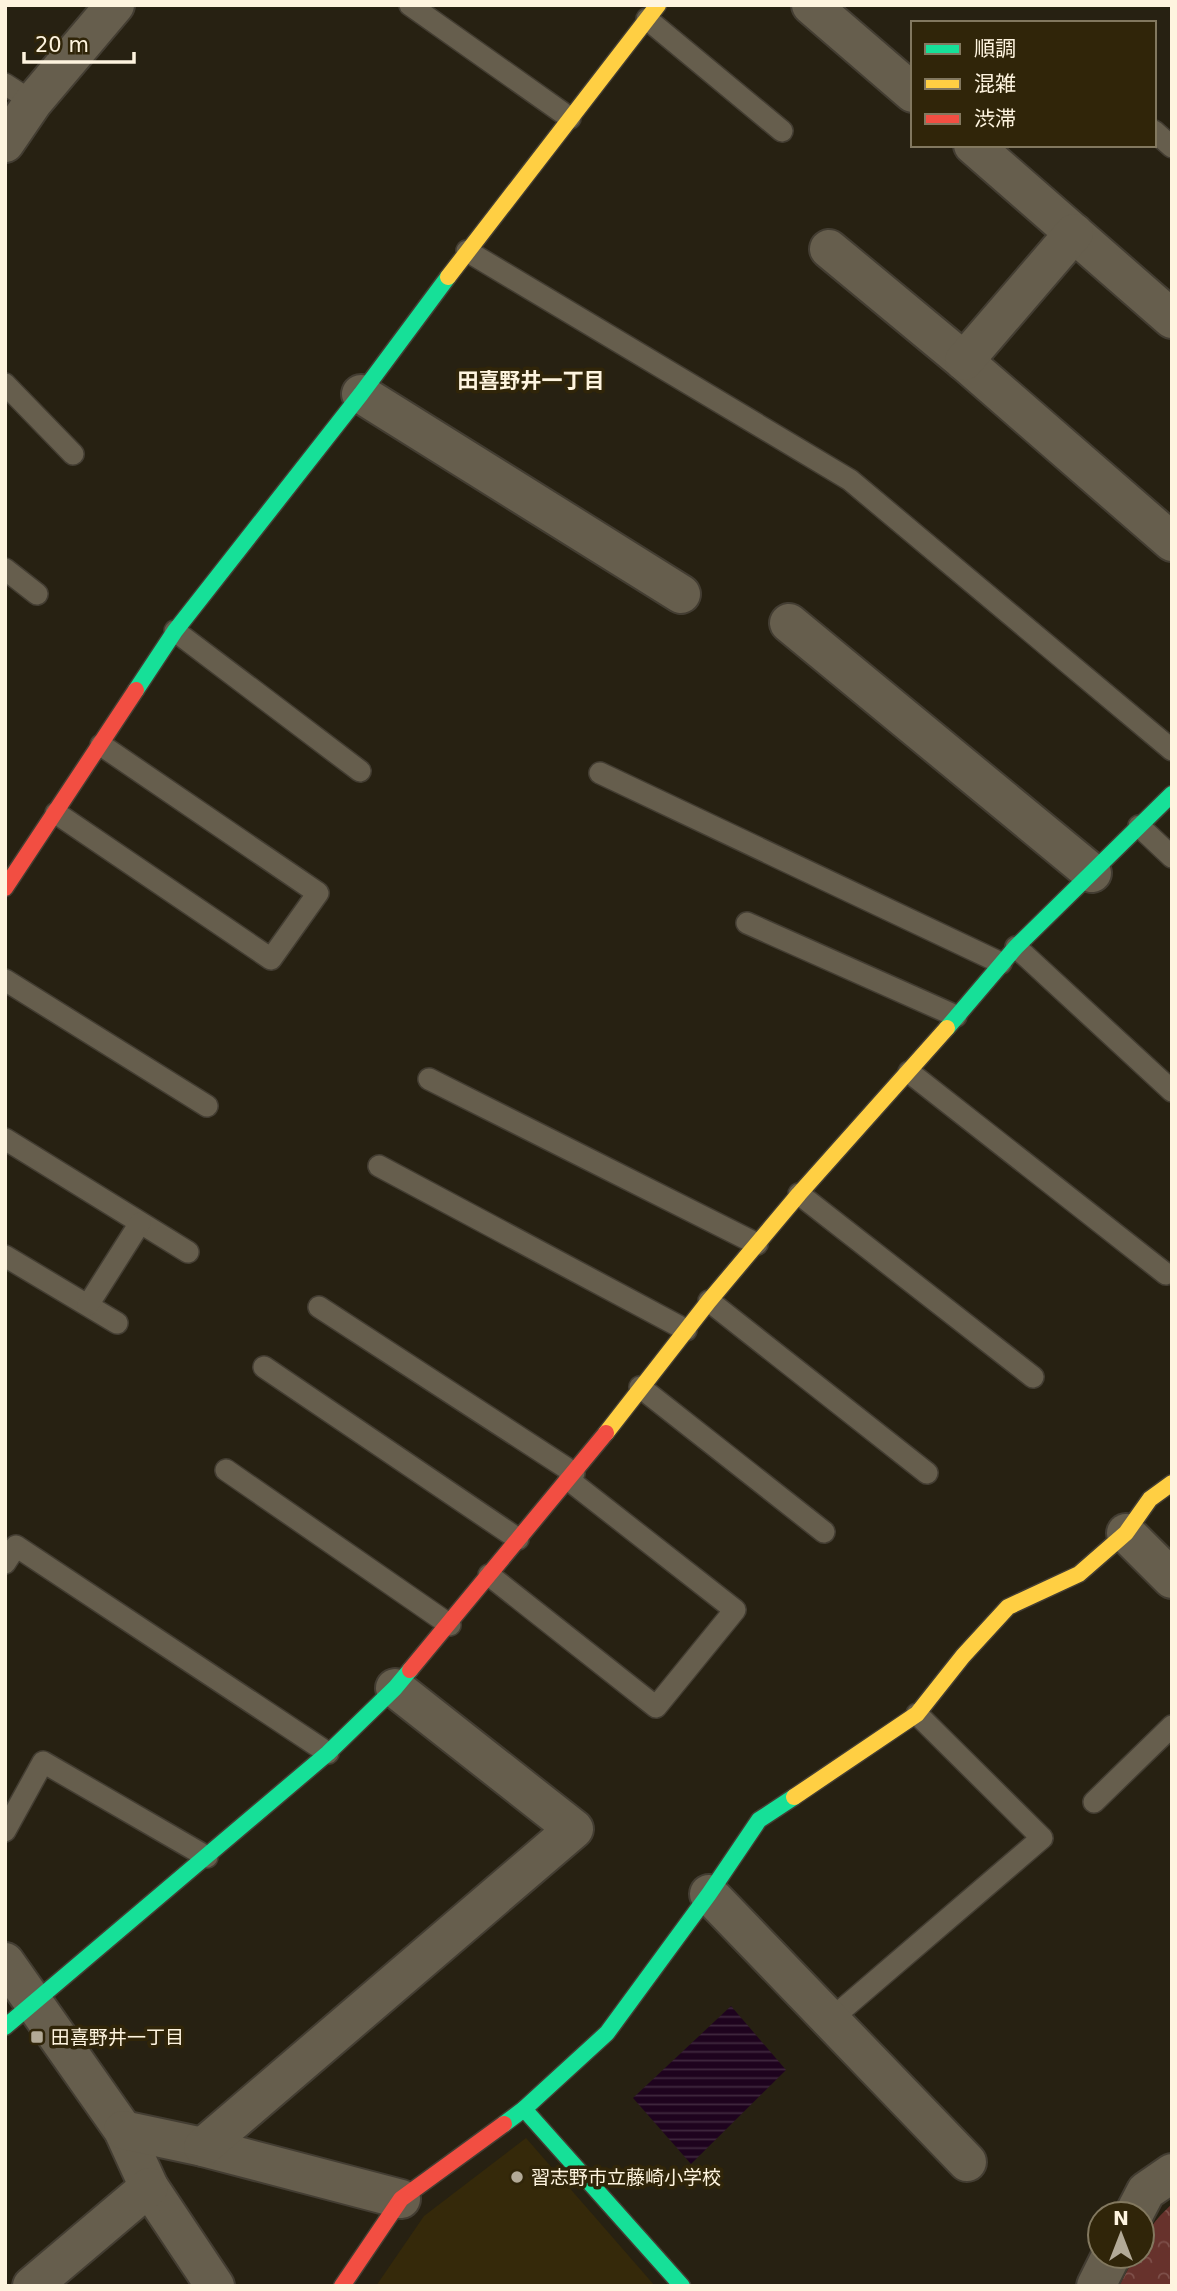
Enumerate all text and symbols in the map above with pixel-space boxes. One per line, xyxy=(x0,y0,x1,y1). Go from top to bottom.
scale bar xyxy=(24,21,135,65)
legend xyxy=(911,21,1156,147)
text: 20 m xyxy=(35,33,89,57)
text: 順調 xyxy=(974,37,1016,61)
text: 混雑 xyxy=(974,72,1016,96)
text: 渋滞 xyxy=(974,107,1016,131)
district label: 田喜野井一丁目 xyxy=(458,369,605,393)
place label: 田喜野井一丁目 xyxy=(51,2026,184,2048)
marker: 田喜野井一丁目 xyxy=(29,2029,45,2045)
place label: 習志野市立藤崎小学校 xyxy=(531,2166,721,2188)
marker: 習志野市立藤崎小学校 xyxy=(509,2169,525,2185)
north arrow xyxy=(1086,2200,1156,2270)
text: N xyxy=(1113,2207,1129,2229)

